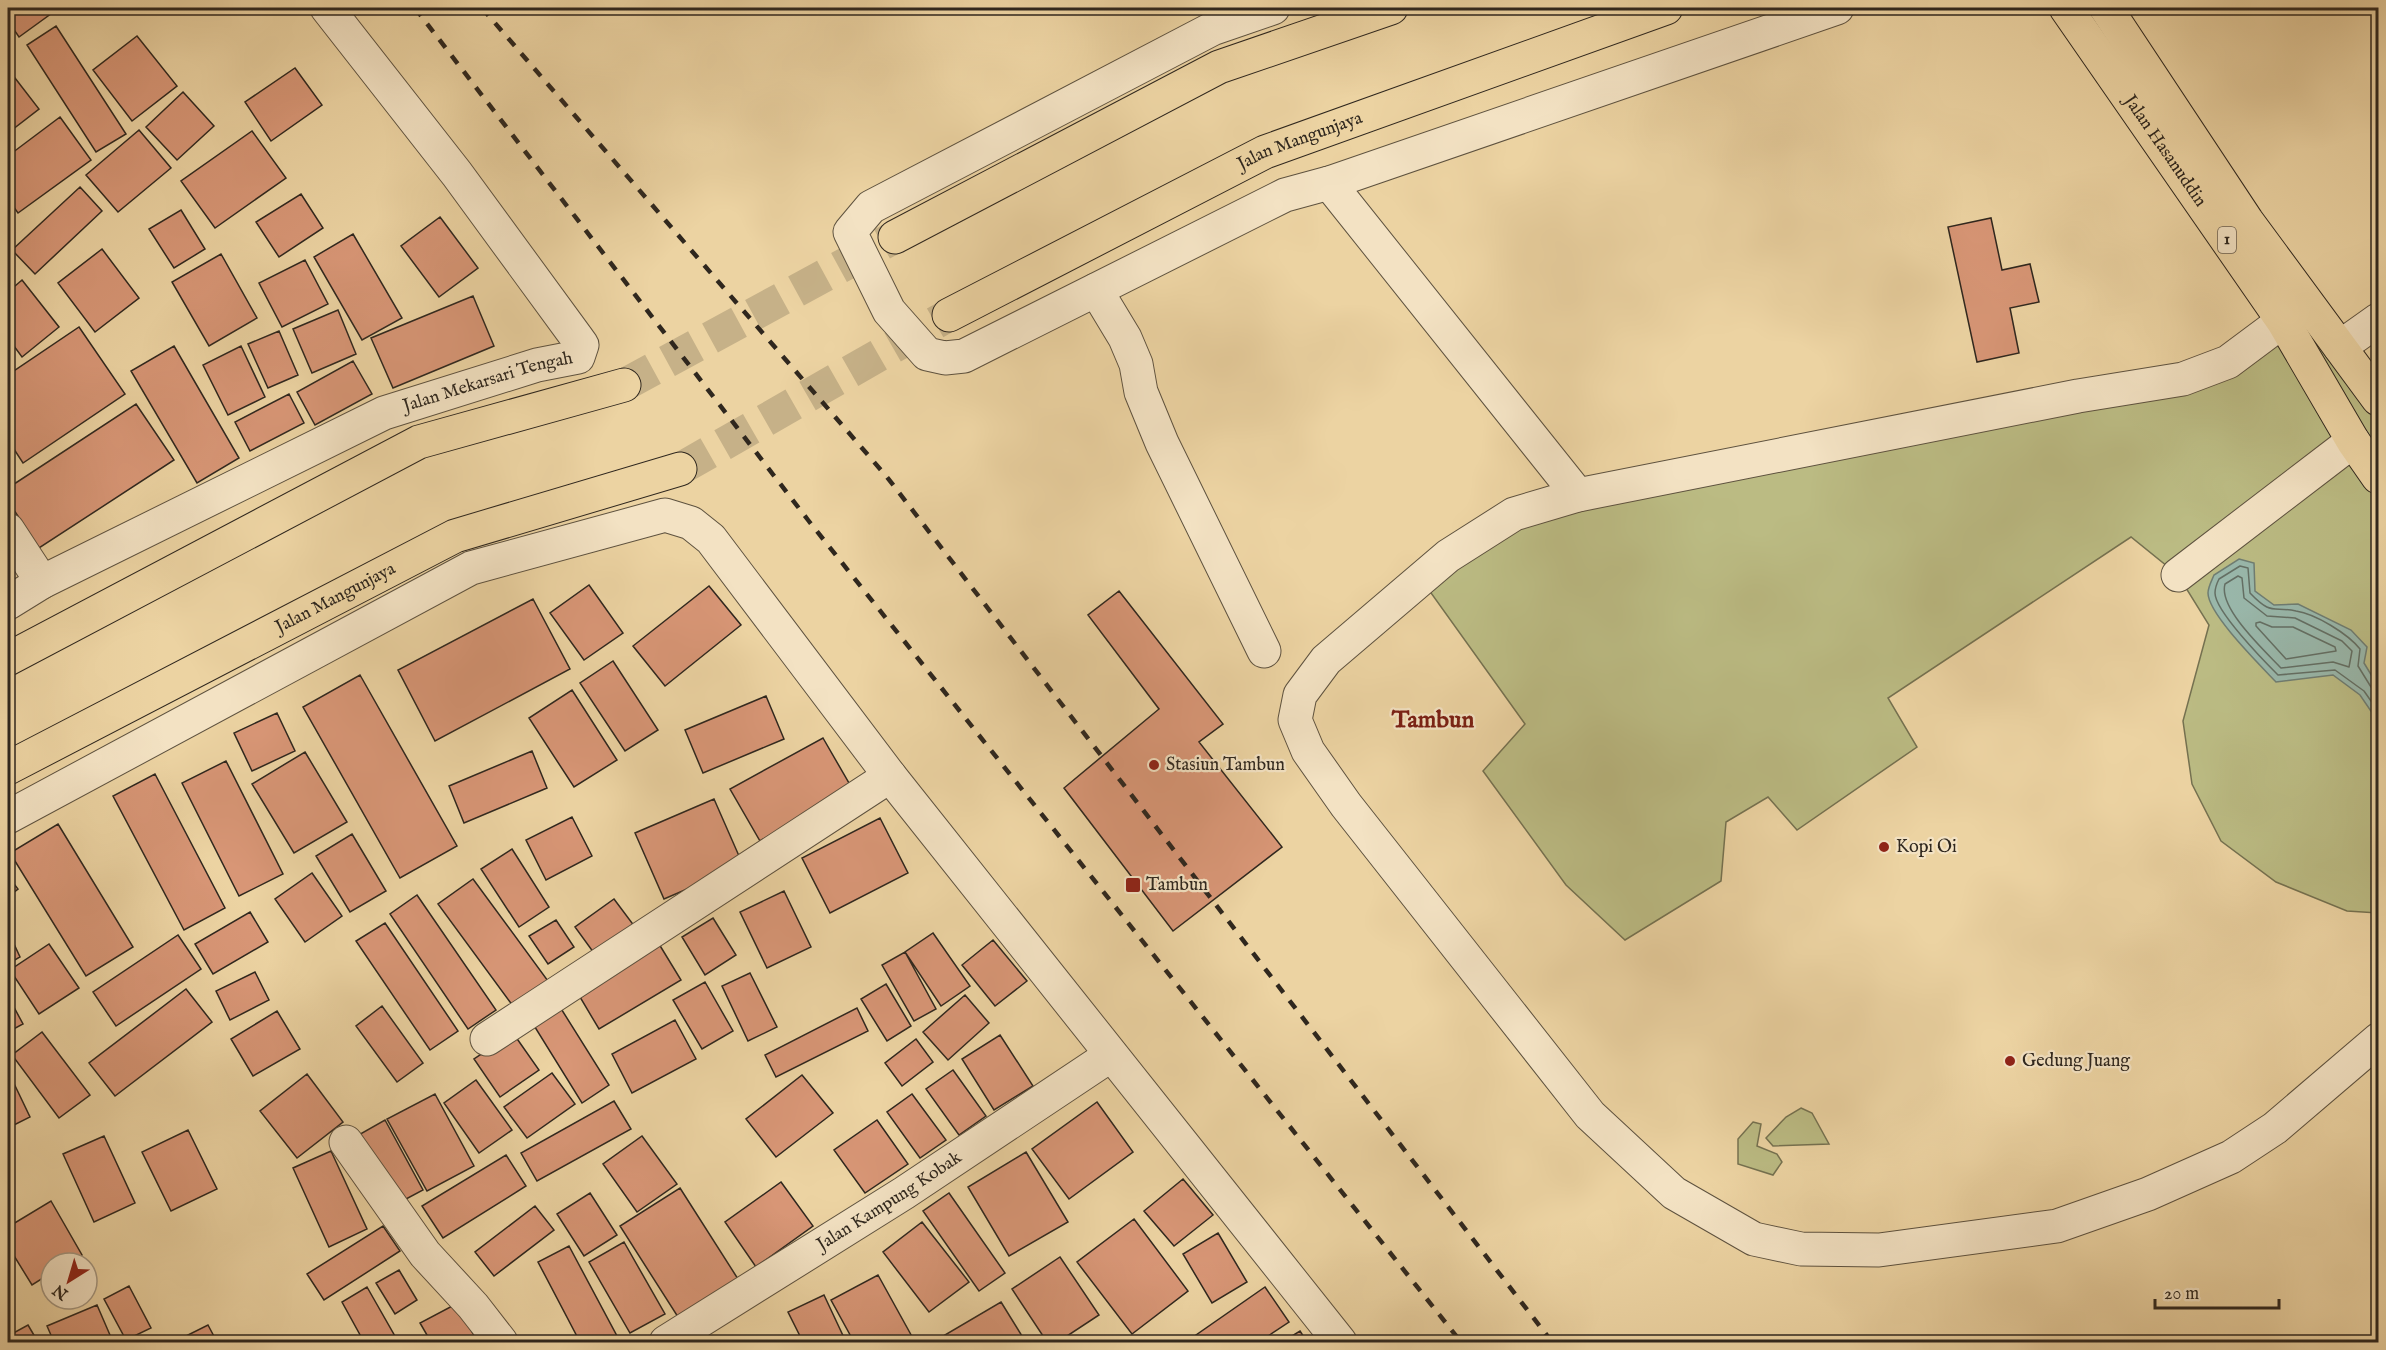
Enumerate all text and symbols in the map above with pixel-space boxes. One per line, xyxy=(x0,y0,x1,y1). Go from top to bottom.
street label: Jalan Hasanuddin xyxy=(2117,89,2212,212)
street label: Jalan Mangunjaya xyxy=(1232,106,1366,177)
road number: 1 xyxy=(2218,227,2236,253)
street label: Jalan Mekarsari Tengah xyxy=(398,347,575,418)
street label: Jalan Mangunjaya xyxy=(270,557,400,640)
district label: Tambun xyxy=(1391,705,1474,736)
place label: Stasiun Tambun xyxy=(1166,754,1285,777)
marker: Stasiun Tambun xyxy=(1147,758,1161,772)
place label: Kopi Oi xyxy=(1896,836,1957,859)
marker: Kopi Oi xyxy=(1877,840,1891,854)
place label: Tambun xyxy=(1146,874,1208,897)
marker: Tambun xyxy=(1124,876,1142,894)
place label: Gedung Juang xyxy=(2022,1050,2130,1073)
marker: Gedung Juang xyxy=(2003,1054,2017,1068)
street label: Jalan Kampung Kobak xyxy=(811,1146,966,1257)
north arrow xyxy=(39,1251,99,1311)
scale bar xyxy=(2155,1272,2280,1310)
text: N xyxy=(50,1279,74,1304)
text: 20 m xyxy=(2164,1283,2199,1306)

